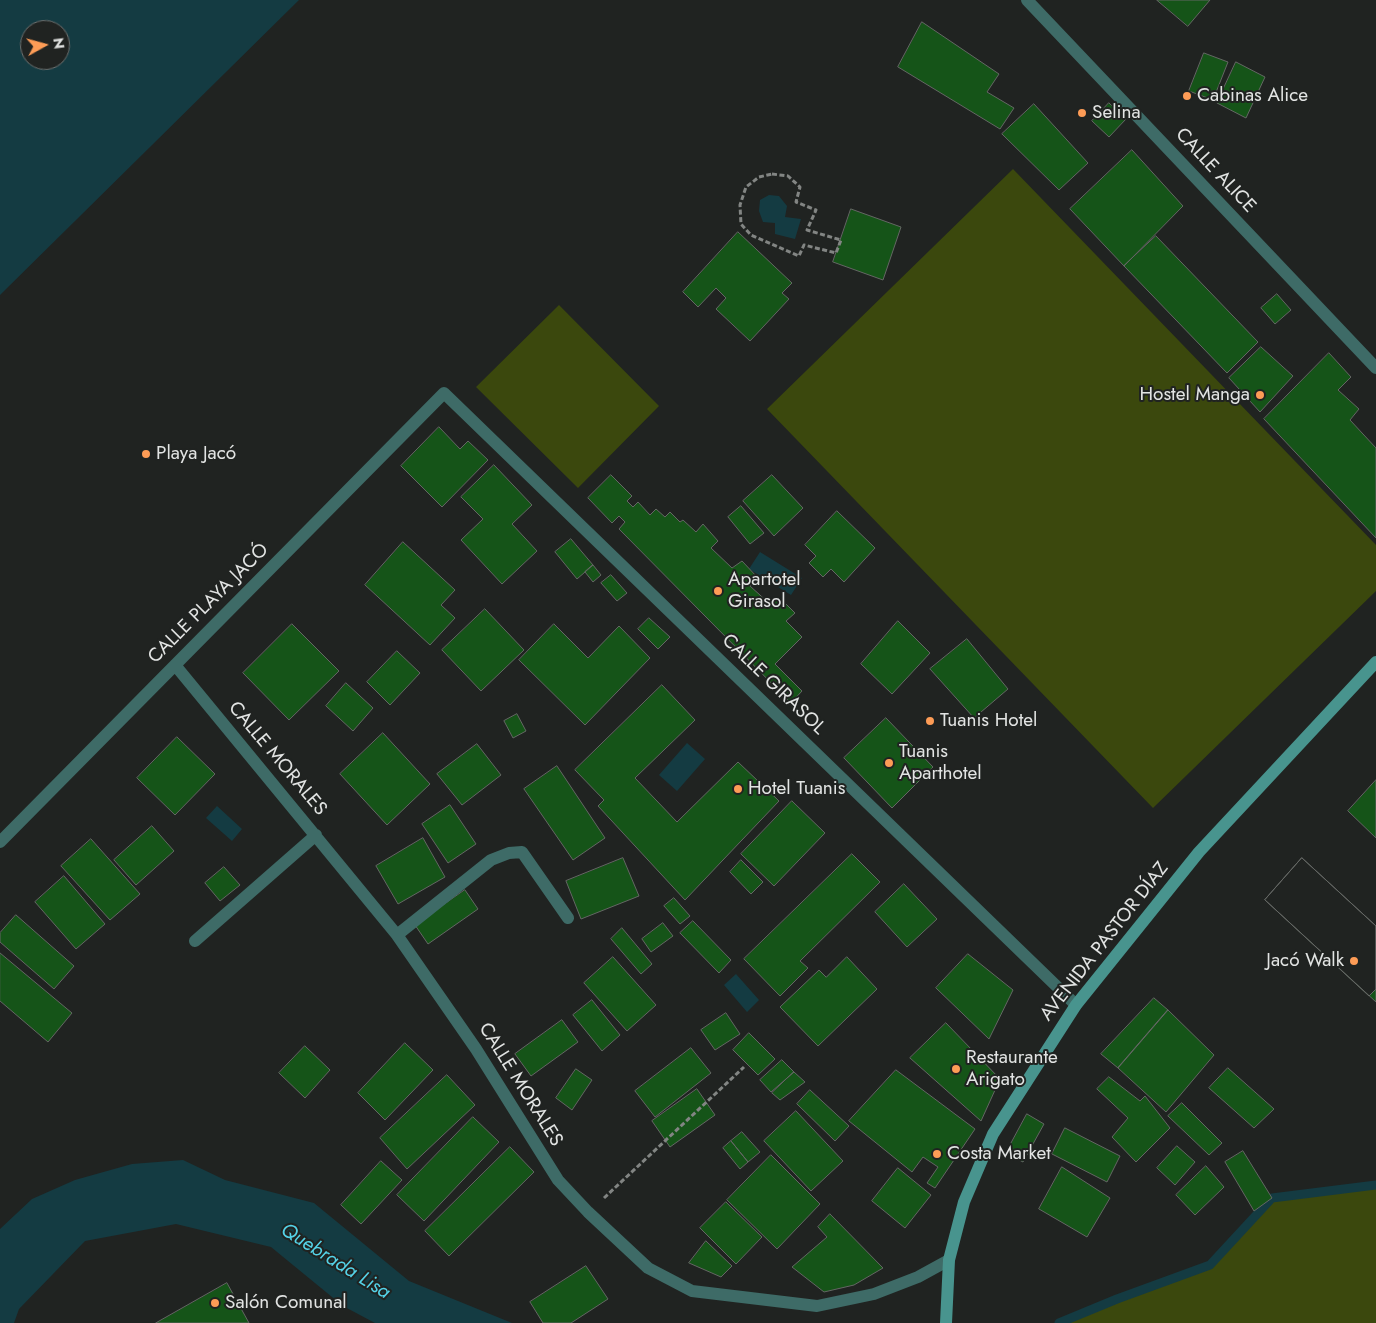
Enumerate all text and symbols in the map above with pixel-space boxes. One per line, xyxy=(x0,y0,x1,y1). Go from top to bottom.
north arrow xyxy=(20,20,70,70)
text: N xyxy=(48,37,69,50)
place label: Cabinas Alice xyxy=(1197,85,1308,107)
marker: Cabinas Alice xyxy=(1181,90,1193,102)
place label: Selina xyxy=(1092,102,1141,124)
marker: Selina xyxy=(1076,107,1088,119)
street label: CALLE ALICE xyxy=(1170,124,1260,218)
place label: Hostel Manga xyxy=(1139,384,1250,406)
marker: Hostel Manga xyxy=(1254,389,1266,401)
place label: Playa Jacó xyxy=(156,443,236,465)
marker: Playa Jacó xyxy=(140,448,152,460)
street label: CALLE PLAYA JACÓ xyxy=(144,539,274,669)
place label: Apartotel Girasol xyxy=(728,569,801,613)
marker: Apartotel Girasol xyxy=(712,585,724,597)
street label: CALLE GIRASOL xyxy=(717,630,829,740)
street label: CALLE MORALES xyxy=(223,697,331,821)
place label: Tuanis Hotel xyxy=(940,710,1037,732)
marker: Tuanis Hotel xyxy=(924,715,936,727)
place label: Tuanis Aparthotel xyxy=(899,741,982,785)
marker: Tuanis Aparthotel xyxy=(883,757,895,769)
place label: Hotel Tuanis xyxy=(748,778,845,800)
marker: Hotel Tuanis xyxy=(732,783,744,795)
street label: AVENIDA PASTOR DÍAZ xyxy=(1036,858,1174,1026)
place label: Jacó Walk xyxy=(1266,950,1344,972)
marker: Jacó Walk xyxy=(1348,955,1360,967)
street label: CALLE MORALES xyxy=(473,1019,567,1151)
place label: Restaurante Arigato xyxy=(966,1047,1058,1091)
marker: Restaurante Arigato xyxy=(950,1063,962,1075)
place label: Costa Market xyxy=(947,1143,1051,1165)
marker: Costa Market xyxy=(931,1148,943,1160)
water label: Quebrada Lisa xyxy=(276,1219,394,1305)
place label: Salón Comunal xyxy=(225,1292,347,1314)
marker: Salón Comunal xyxy=(209,1297,221,1309)

